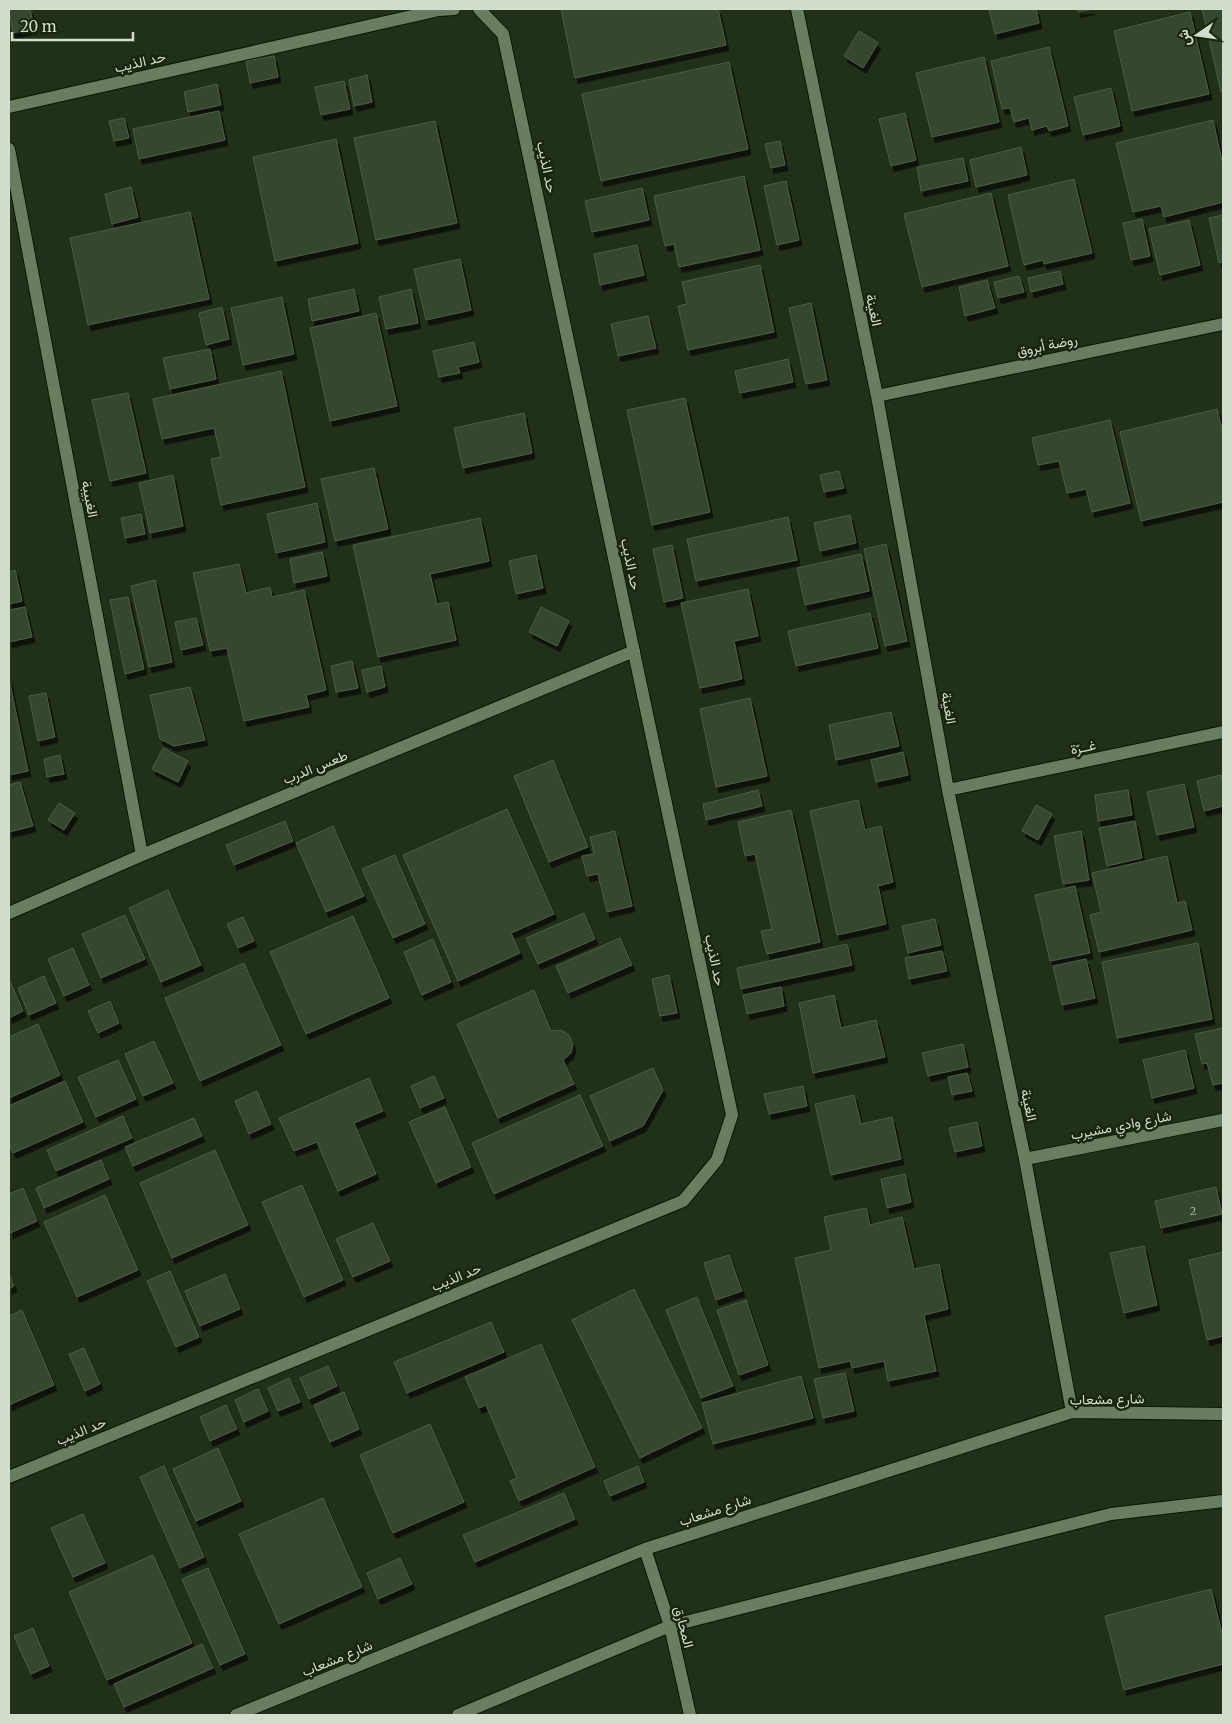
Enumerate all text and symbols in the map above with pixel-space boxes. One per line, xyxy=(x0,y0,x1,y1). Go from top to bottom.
scale bar xyxy=(12,10,134,42)
north arrow xyxy=(1172,10,1222,60)
text: 20 m xyxy=(20,17,57,36)
text: ش xyxy=(1174,28,1195,48)
street label: حد الذيب xyxy=(113,47,167,77)
street label: حد الذيب xyxy=(533,140,561,194)
street label: الغينة xyxy=(862,292,886,328)
street label: روضة أبروق xyxy=(1015,330,1079,360)
street label: الغبيبة xyxy=(78,479,102,519)
street label: حد الذيب xyxy=(617,537,645,591)
street label: الغينة xyxy=(937,691,961,725)
street label: غــرّة xyxy=(1068,736,1098,758)
street label: طعس الدرب xyxy=(280,746,350,788)
street label: حد الذيب xyxy=(701,933,729,987)
street label: الغينة xyxy=(1017,1087,1041,1123)
street label: شارع وادي مشيرب xyxy=(1069,1106,1173,1147)
house number: 2 xyxy=(1190,1204,1196,1218)
street label: حد الذيب xyxy=(428,1259,484,1295)
street label: شارع مشعاب xyxy=(1070,1389,1145,1411)
street label: حد الذيب xyxy=(53,1413,109,1449)
street label: شارع مشعاب xyxy=(677,1490,754,1532)
street label: المحارق xyxy=(670,1604,698,1650)
street label: شارع مشعاب xyxy=(299,1636,376,1682)

